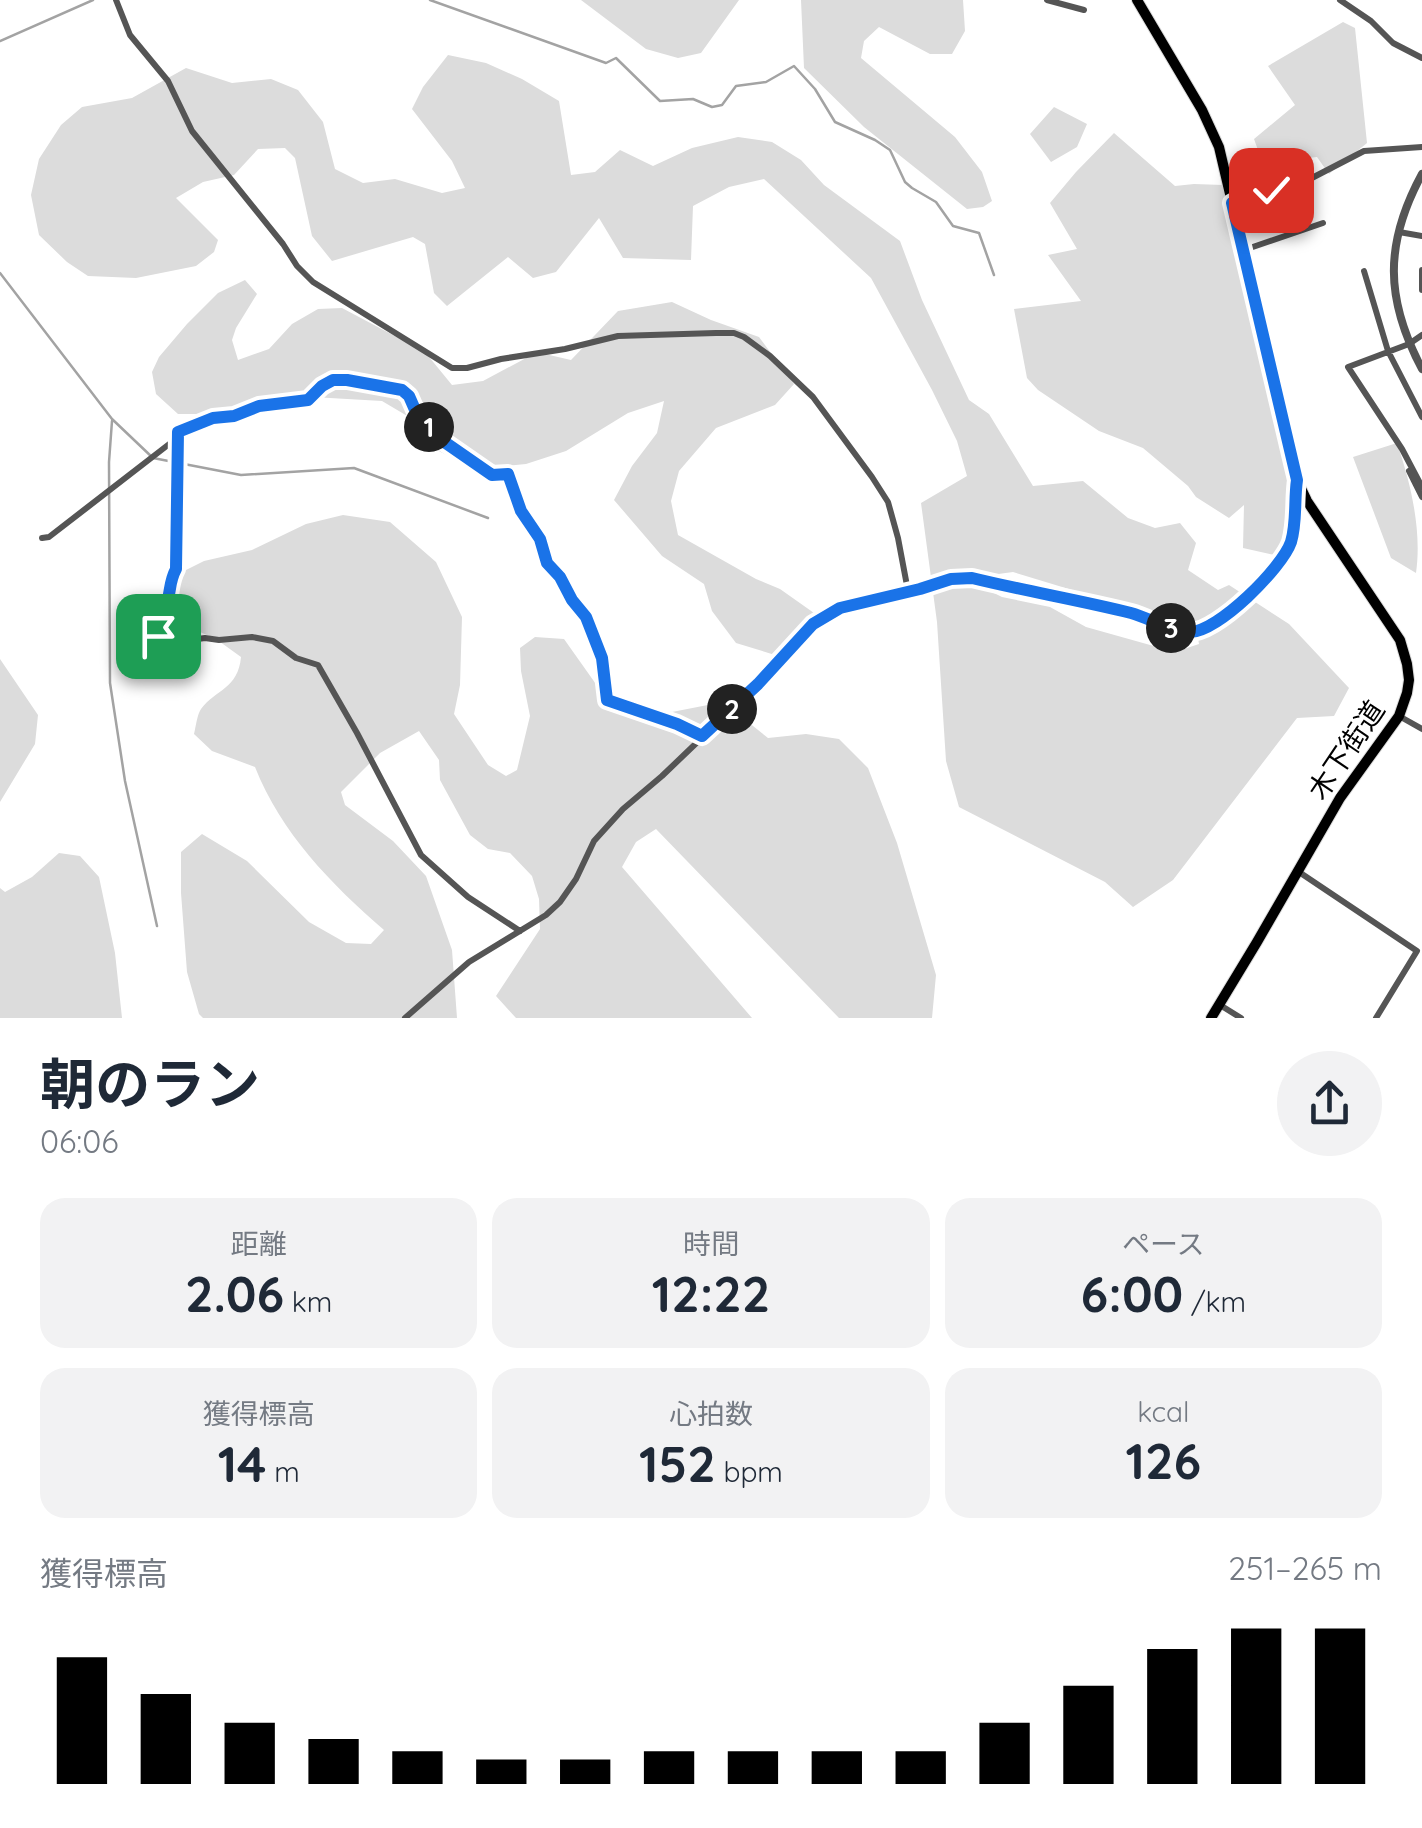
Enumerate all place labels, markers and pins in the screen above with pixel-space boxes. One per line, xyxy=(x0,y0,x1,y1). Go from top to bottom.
pin xyxy=(1229,148,1314,233)
pin: 1 xyxy=(404,402,454,452)
pin xyxy=(116,594,201,679)
pin: 3 xyxy=(1146,603,1196,653)
pin: 2 xyxy=(707,684,757,734)

